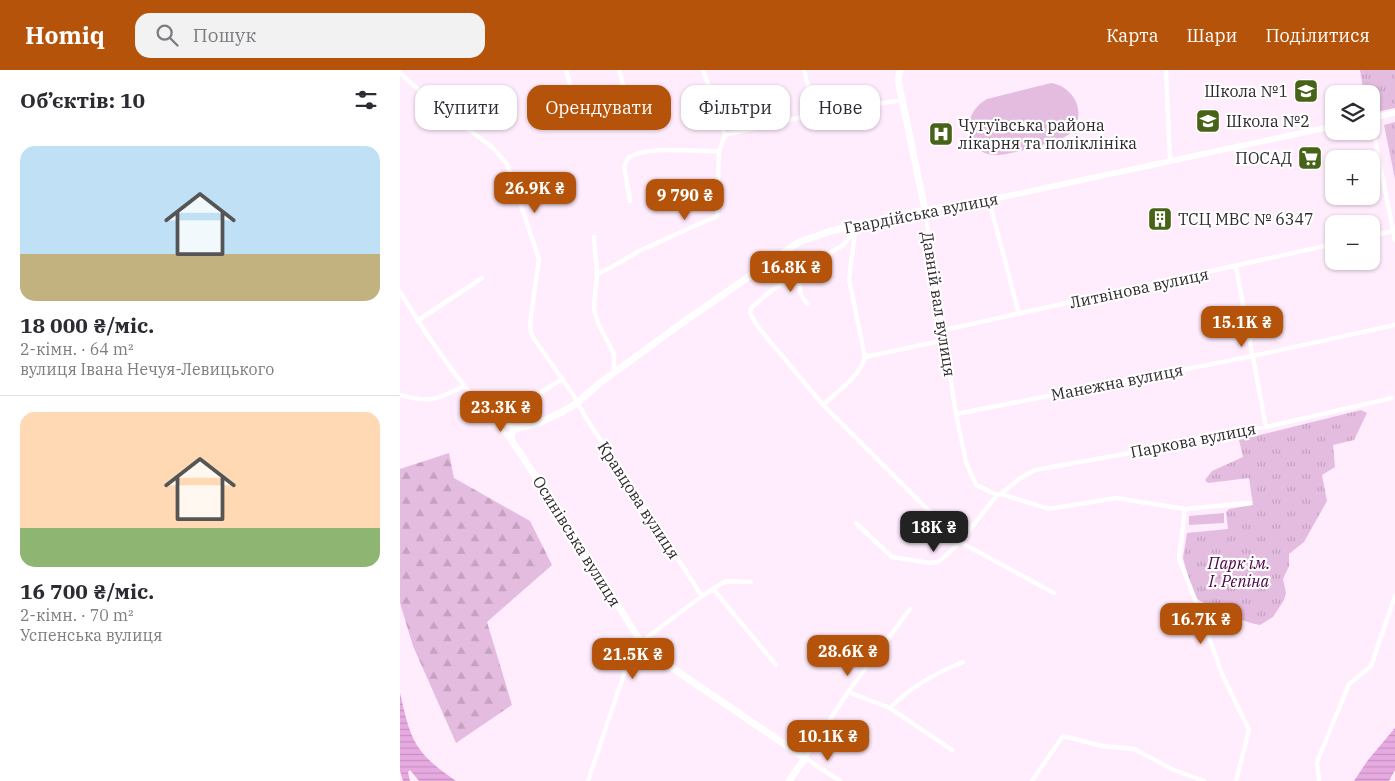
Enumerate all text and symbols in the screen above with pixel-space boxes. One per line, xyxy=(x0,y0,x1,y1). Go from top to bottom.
search box xyxy=(135,13,485,58)
text: Homiq xyxy=(25,19,105,51)
icon: search xyxy=(153,21,181,49)
text: Пошук xyxy=(193,23,256,47)
text: Карта xyxy=(1106,24,1159,47)
text: Шари xyxy=(1187,24,1237,47)
text: Поділитися xyxy=(1265,24,1370,47)
school or university icon: Школа №1 xyxy=(1293,78,1319,104)
place label: Школа №1 xyxy=(1204,81,1288,101)
chip: Купити xyxy=(415,85,517,130)
chip: Орендувати xyxy=(527,85,671,130)
chip: Фільтри xyxy=(681,85,790,130)
chip: Нове xyxy=(800,85,880,130)
map controls xyxy=(1325,85,1380,270)
button: layers xyxy=(1325,85,1380,140)
text: Об’єктів: 10 xyxy=(20,86,145,114)
icon: filters xyxy=(352,86,380,114)
school or university icon: Школа №2 xyxy=(1195,108,1221,134)
place label: Школа №2 xyxy=(1226,111,1310,131)
place label: Чугуївська района лікарня та поліклініка xyxy=(958,115,1137,153)
hospital icon: Чугуївська района лікарня та поліклініка xyxy=(928,121,954,147)
supermarket icon: ПОСАД xyxy=(1297,145,1323,171)
place label: ПОСАД xyxy=(1235,148,1292,168)
button: + xyxy=(1325,150,1380,205)
pin: 26.9K ₴ xyxy=(489,172,581,214)
text: 26.9K ₴ xyxy=(505,178,565,198)
pin: 9 790 ₴ xyxy=(639,178,731,221)
icon: home xyxy=(155,179,245,269)
text: 9 790 ₴ xyxy=(657,185,713,205)
street label: Гвардійська вулиця xyxy=(842,188,1000,238)
building icon: ТСЦ МВС № 6347 xyxy=(1147,206,1173,232)
place label: ТСЦ МВС № 6347 xyxy=(1178,209,1314,229)
button: − xyxy=(1325,215,1380,270)
street label: Давній вал вулиця xyxy=(918,230,960,378)
pin: 16.8K ₴ xyxy=(745,250,837,293)
text: 16.8K ₴ xyxy=(761,257,821,277)
street label: Литвінова вулиця xyxy=(1068,263,1210,313)
pin: 15.1K ₴ xyxy=(1196,306,1288,348)
text: 18 000 ₴/міс. xyxy=(20,311,154,339)
text: 15.1K ₴ xyxy=(1212,312,1272,332)
text: 2-кімн. · 64 m² xyxy=(20,339,133,359)
text: вулиця Івана Нечуя-Левицького xyxy=(20,359,274,379)
street label: Манежна вулиця xyxy=(1049,359,1185,405)
pin: 23.3K ₴ xyxy=(455,390,547,433)
text: 23.3K ₴ xyxy=(471,397,531,417)
street label: Паркова вулиця xyxy=(1128,418,1258,462)
street label: Кравцова вулиця xyxy=(594,437,684,563)
icon: home xyxy=(155,444,245,534)
street label: Осинівська вулиця xyxy=(529,472,625,610)
pin: 18K ₴ xyxy=(899,510,969,553)
text: 18K ₴ xyxy=(911,517,957,537)
park label: Парк ім. І. Рєпіна xyxy=(1207,553,1270,591)
text: 16 700 ₴/міс. xyxy=(20,577,154,605)
pin: 16.7K ₴ xyxy=(1155,602,1247,645)
text: 2-кімн. · 70 m² xyxy=(20,605,133,625)
text: 16.7K ₴ xyxy=(1171,609,1231,629)
text: Успенська вулиця xyxy=(20,625,163,645)
pin: 28.6K ₴ xyxy=(802,634,894,677)
pin: 21.5K ₴ xyxy=(587,638,679,680)
text: 28.6K ₴ xyxy=(818,641,878,661)
text: 21.5K ₴ xyxy=(603,644,663,664)
pin: 10.1K ₴ xyxy=(782,720,874,762)
text: 10.1K ₴ xyxy=(798,726,858,746)

